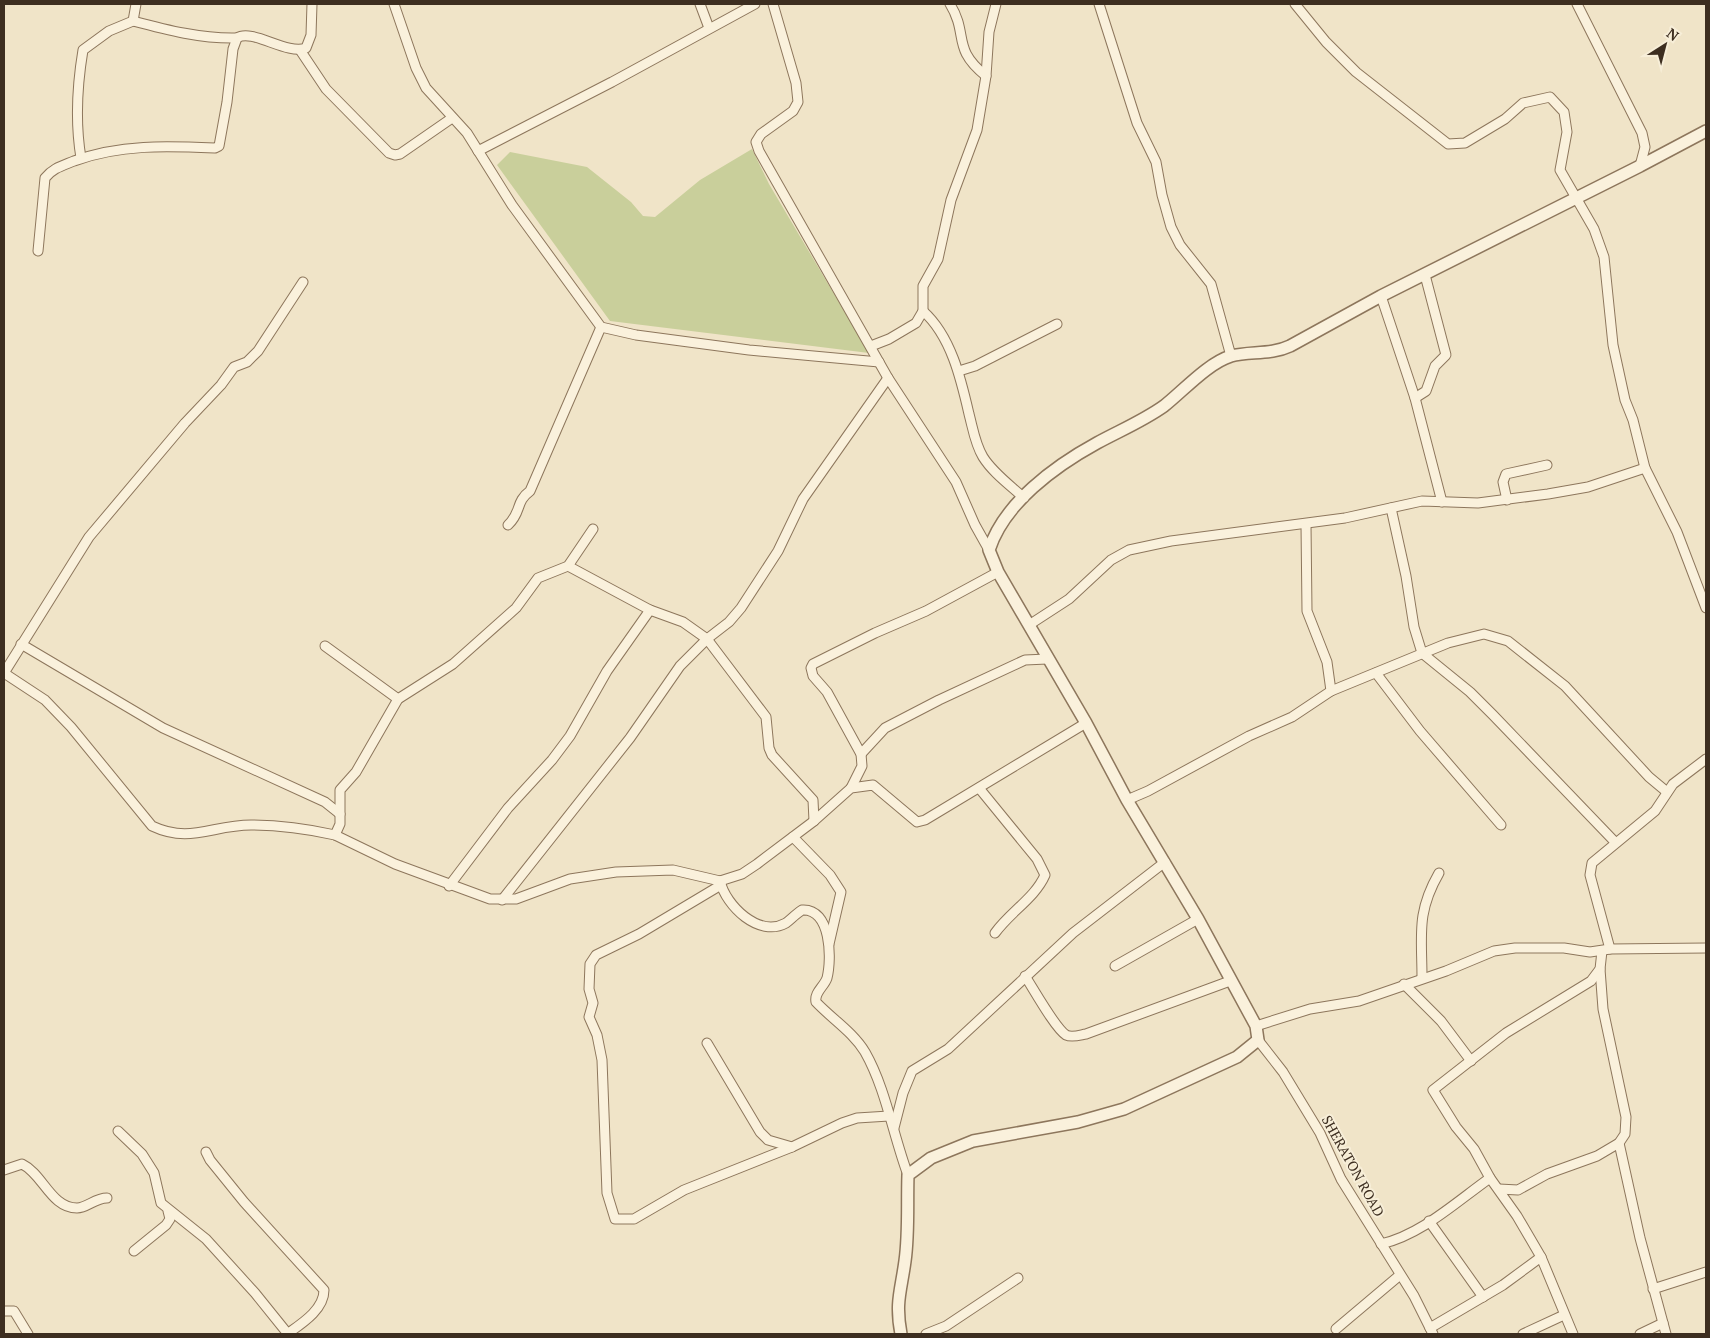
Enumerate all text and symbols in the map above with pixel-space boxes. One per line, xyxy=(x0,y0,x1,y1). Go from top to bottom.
north arrow xyxy=(1640,20,1690,70)
text: N xyxy=(1663,23,1683,45)
street label: SHERATON ROAD xyxy=(1318,1112,1389,1220)

